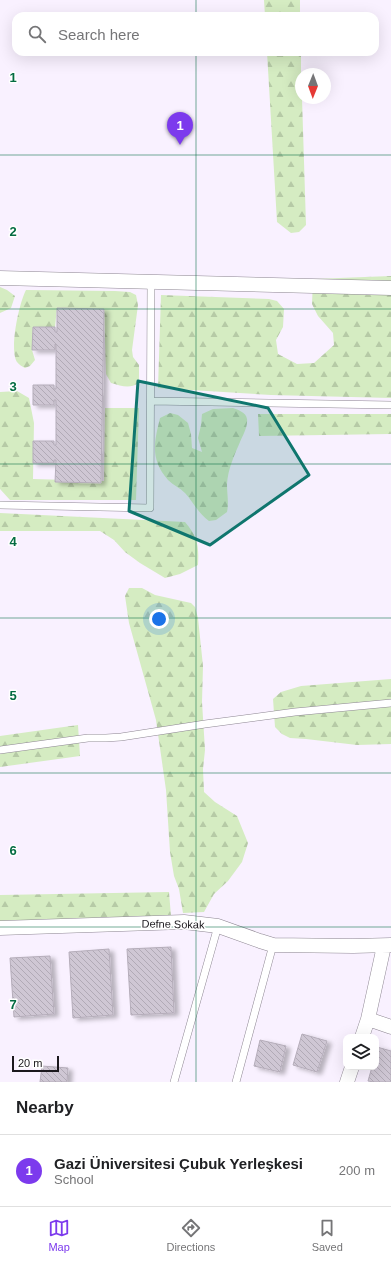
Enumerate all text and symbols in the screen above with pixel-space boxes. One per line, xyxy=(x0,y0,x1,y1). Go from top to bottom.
search box xyxy=(12,12,379,56)
icon: search xyxy=(26,23,48,45)
text: Search here xyxy=(58,26,140,43)
north arrow xyxy=(295,68,331,104)
text: 1 xyxy=(9,70,17,85)
pin: 1 xyxy=(167,112,193,145)
text: 2 xyxy=(9,224,17,239)
text: 3 xyxy=(9,379,17,394)
text: 4 xyxy=(9,534,17,549)
your location xyxy=(149,609,169,629)
text: 5 xyxy=(9,688,17,703)
text: 6 xyxy=(9,843,17,858)
street label: Defne Sokak xyxy=(141,917,205,931)
text: 7 xyxy=(9,997,17,1012)
map controls xyxy=(343,1034,379,1070)
button: layers xyxy=(343,1034,379,1070)
scale bar xyxy=(12,1054,59,1073)
text: 20 m xyxy=(18,1057,42,1069)
text: Nearby xyxy=(16,1098,74,1117)
text: Gazi Üniversitesi Çubuk Yerleşkesi xyxy=(54,1155,303,1172)
text: 1 xyxy=(25,1163,33,1178)
text: 200 m xyxy=(339,1163,375,1178)
text: School xyxy=(54,1172,94,1187)
tab: Map xyxy=(48,1217,70,1253)
tab: Directions xyxy=(166,1217,215,1253)
tab: Saved xyxy=(312,1217,343,1253)

